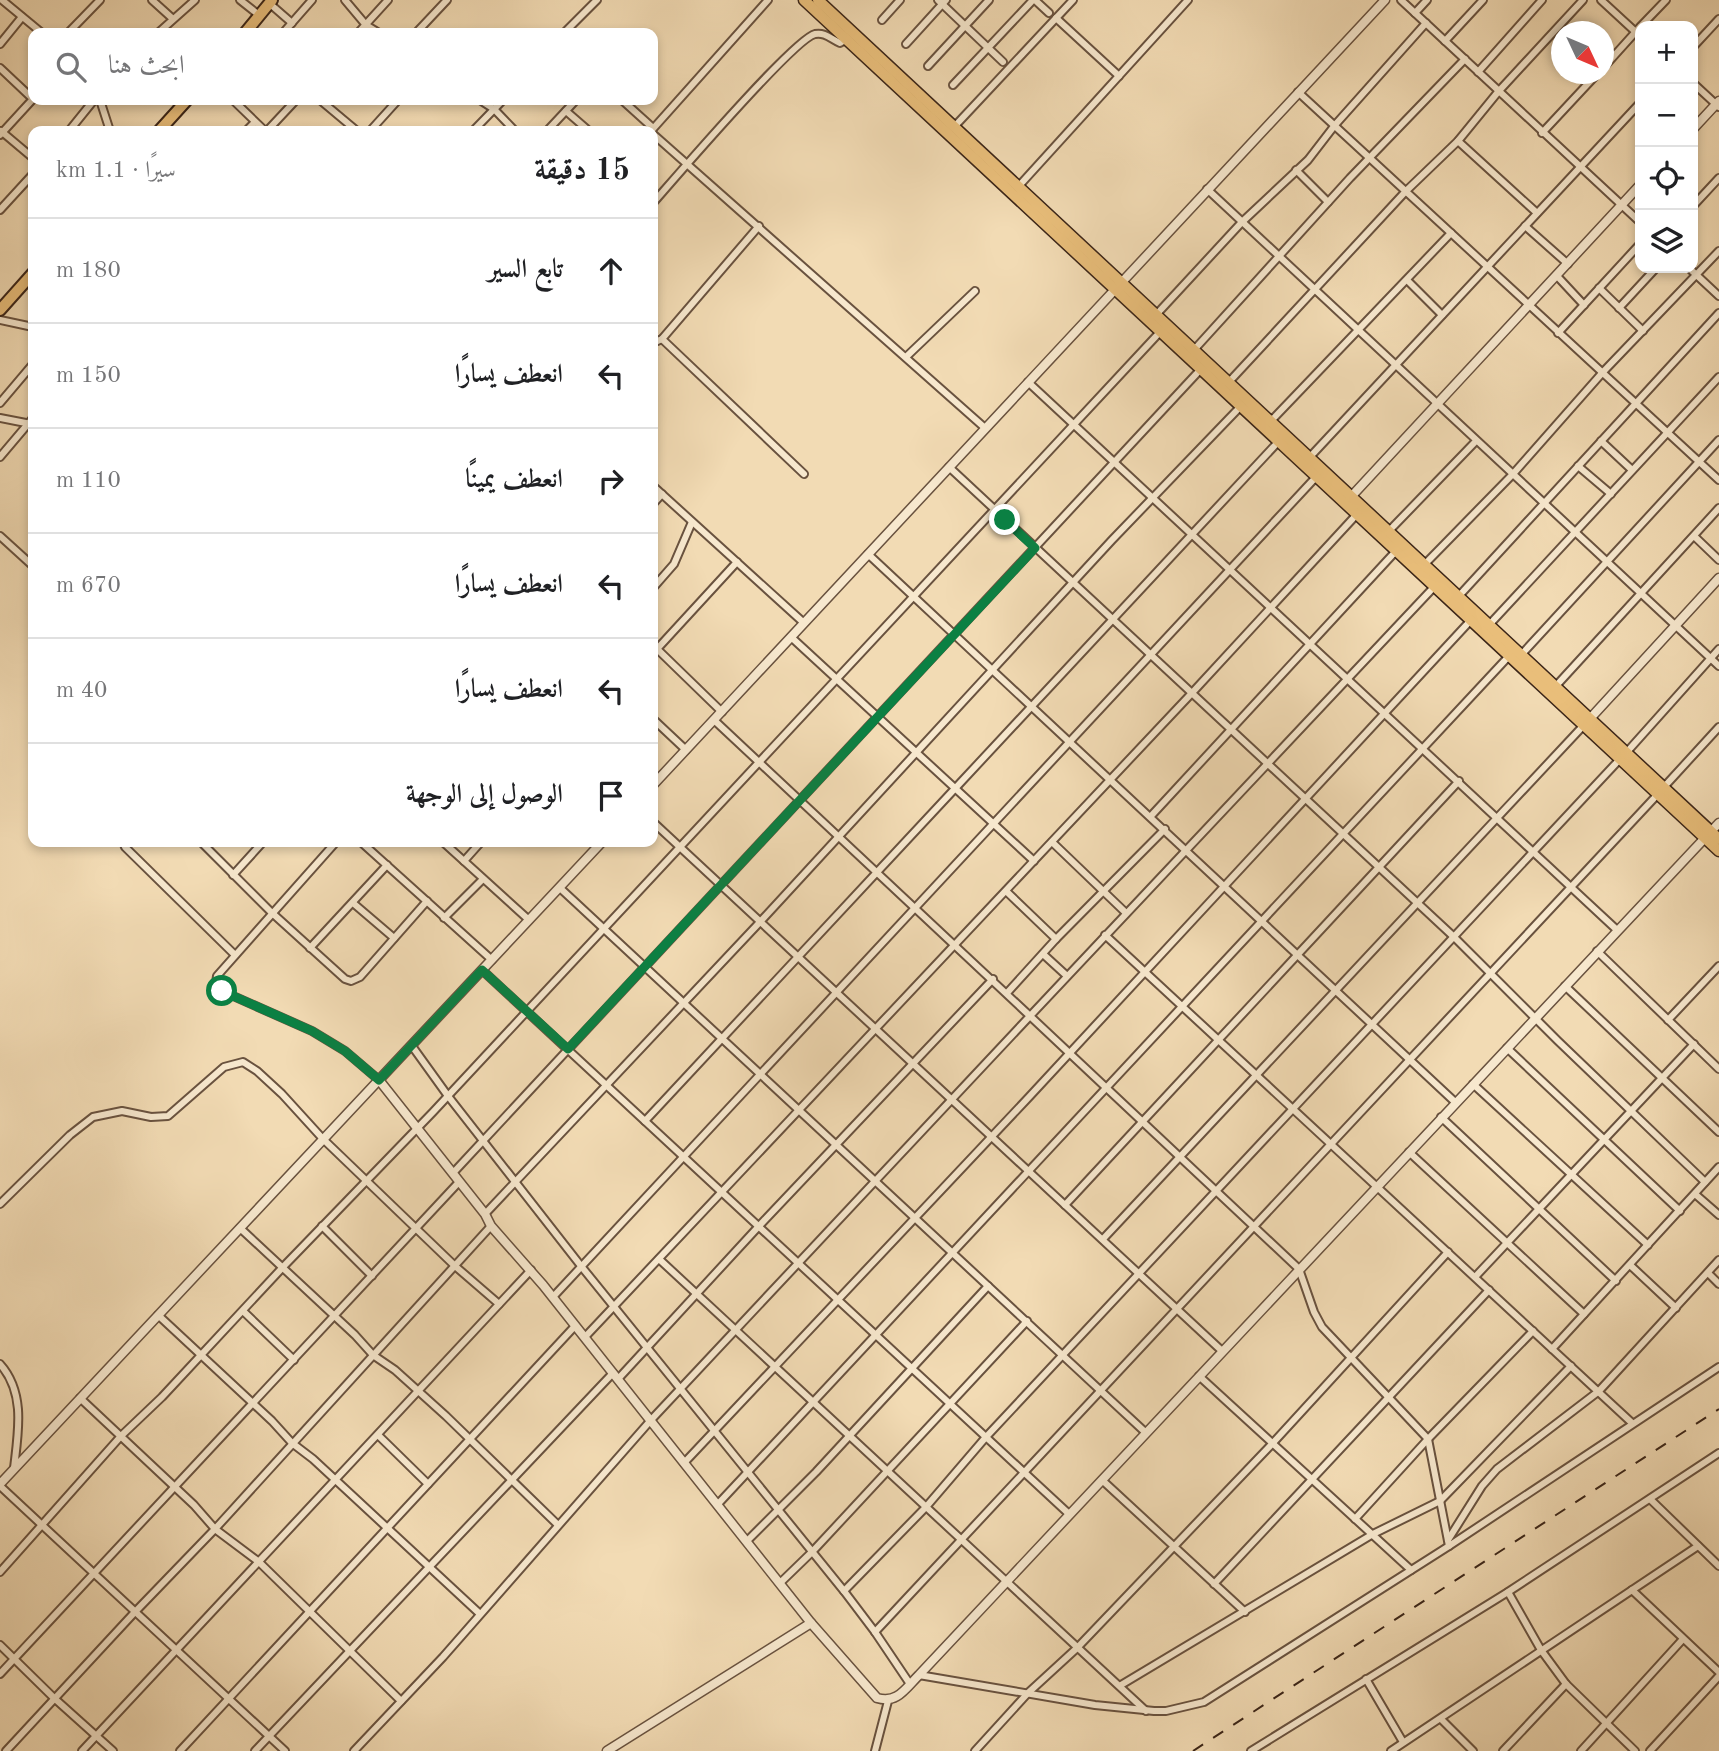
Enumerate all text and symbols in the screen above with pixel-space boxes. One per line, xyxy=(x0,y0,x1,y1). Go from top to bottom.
north arrow xyxy=(1551,21,1614,84)
map controls xyxy=(1635,21,1698,273)
button: + xyxy=(1635,21,1698,84)
search box xyxy=(28,28,658,105)
icon: search xyxy=(52,48,90,86)
text: ابحث هنا xyxy=(108,53,185,79)
button: − xyxy=(1635,84,1698,147)
button: locate xyxy=(1635,147,1698,210)
text: 15 دقيقة xyxy=(534,156,630,186)
text: سيرًا · 1.1 km xyxy=(56,159,176,182)
button: layers xyxy=(1635,210,1698,273)
icon: ahead xyxy=(592,252,630,290)
text: تابع السير xyxy=(488,257,563,283)
text: 180 m xyxy=(56,259,121,282)
icon: left xyxy=(592,357,630,395)
text: انعطف يسارًا xyxy=(455,362,563,388)
text: 150 m xyxy=(56,364,121,387)
icon: right xyxy=(592,462,630,500)
text: انعطف يمينًا xyxy=(465,467,563,493)
text: 110 m xyxy=(56,469,121,492)
route end xyxy=(989,504,1020,535)
icon: left xyxy=(592,567,630,605)
text: انعطف يسارًا xyxy=(455,572,563,598)
text: 670 m xyxy=(56,574,121,597)
icon: left xyxy=(592,672,630,710)
text: انعطف يسارًا xyxy=(455,677,563,703)
text: 40 m xyxy=(56,679,107,702)
icon: arrive xyxy=(592,777,630,815)
text: الوصول إلى الوجهة xyxy=(406,782,563,808)
route start xyxy=(206,975,237,1006)

